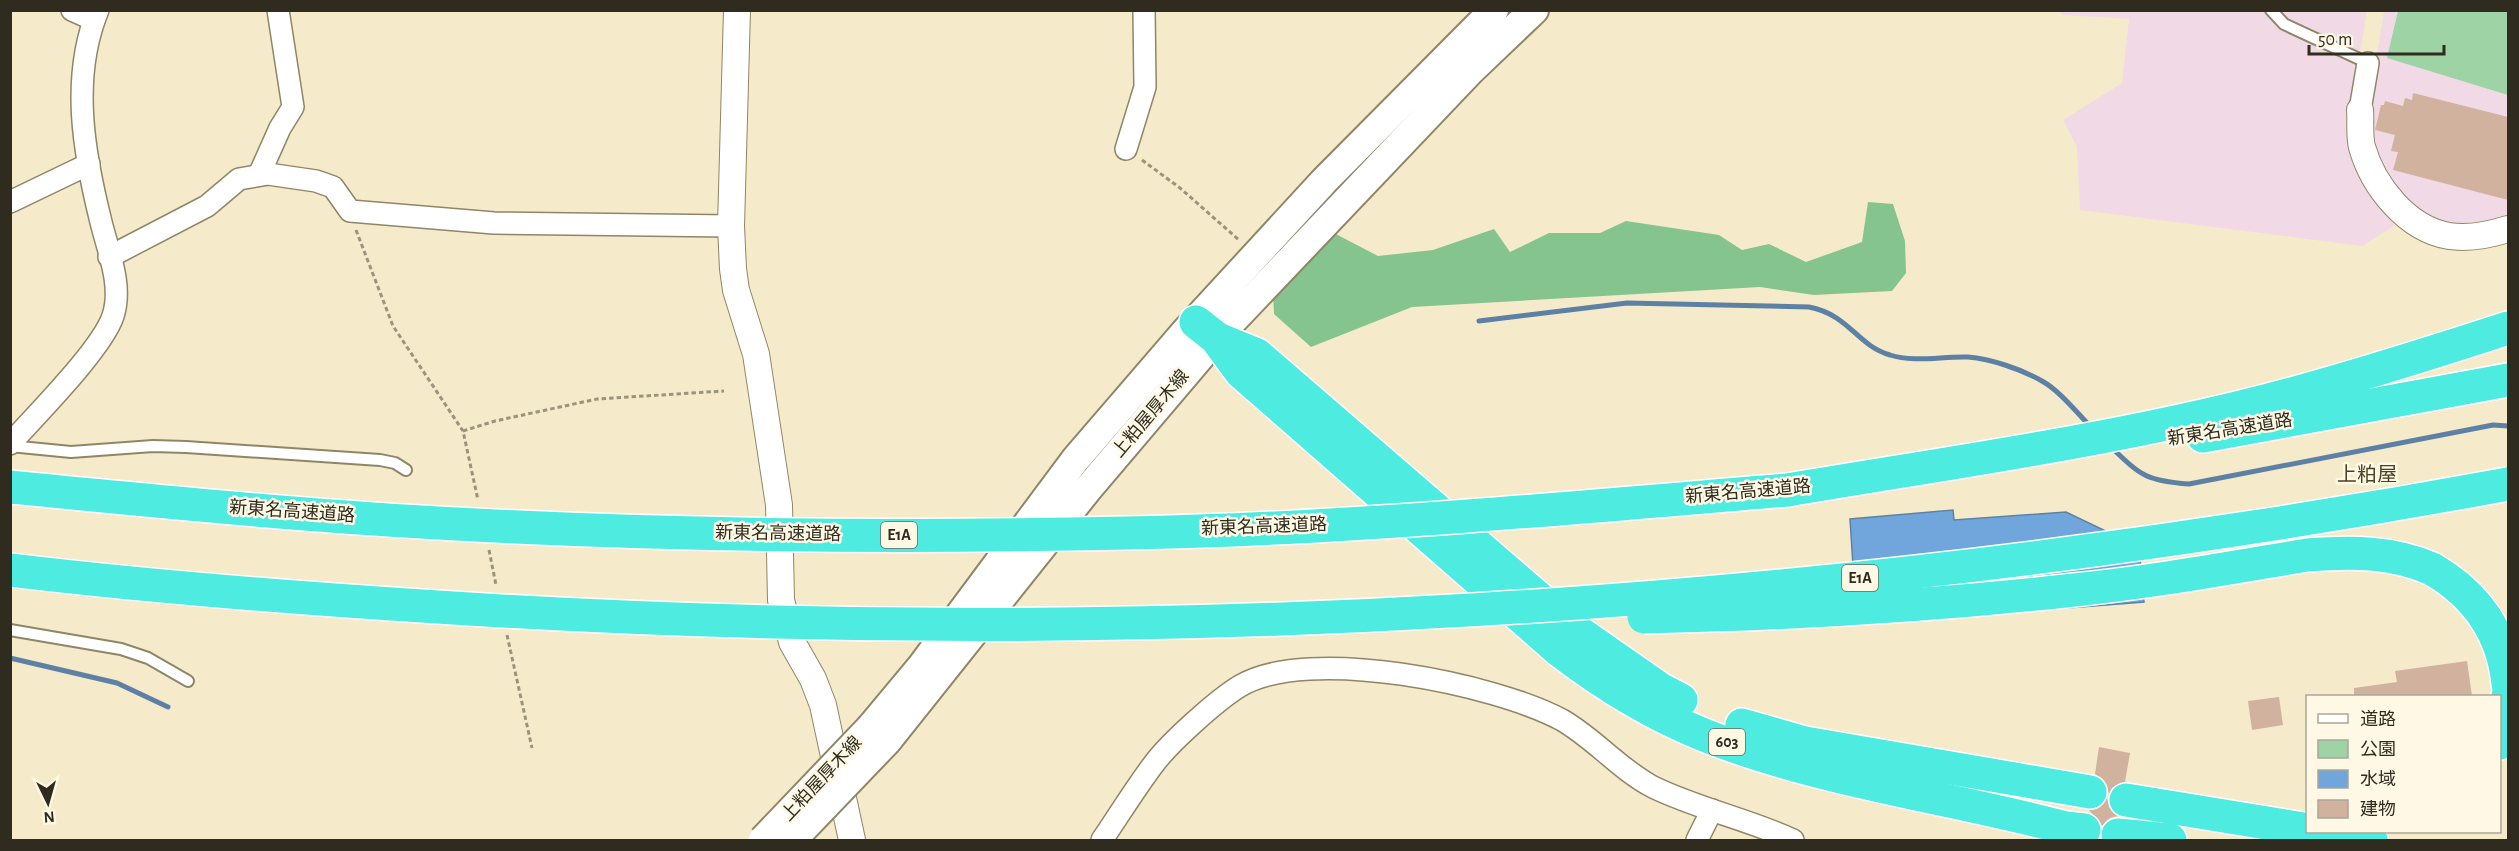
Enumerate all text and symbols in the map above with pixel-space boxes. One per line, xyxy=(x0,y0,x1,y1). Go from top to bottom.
scale bar xyxy=(2309,18,2444,56)
text: 50 m xyxy=(2318,31,2352,49)
street label: 上粕屋厚木線 xyxy=(1108,366,1193,461)
street label: 新東名高速道路 xyxy=(2166,409,2294,449)
district label: 上粕屋 xyxy=(2337,464,2397,485)
street label: 新東名高速道路 xyxy=(1684,476,1812,506)
street label: 新東名高速道路 xyxy=(229,497,356,525)
street label: 新東名高速道路 xyxy=(1201,514,1327,538)
street label: 新東名高速道路 xyxy=(715,522,841,544)
road number: E1A xyxy=(881,522,917,548)
road number: E1A xyxy=(1842,565,1878,591)
legend xyxy=(2306,695,2501,833)
text: 道路 xyxy=(2360,709,2396,729)
road number: 603 xyxy=(1709,729,1745,755)
street label: 上粕屋厚木線 xyxy=(777,732,865,825)
text: 公園 xyxy=(2360,740,2396,759)
text: 水域 xyxy=(2360,770,2396,789)
north arrow xyxy=(18,773,78,833)
text: 建物 xyxy=(2360,799,2396,819)
text: N xyxy=(43,808,55,825)

